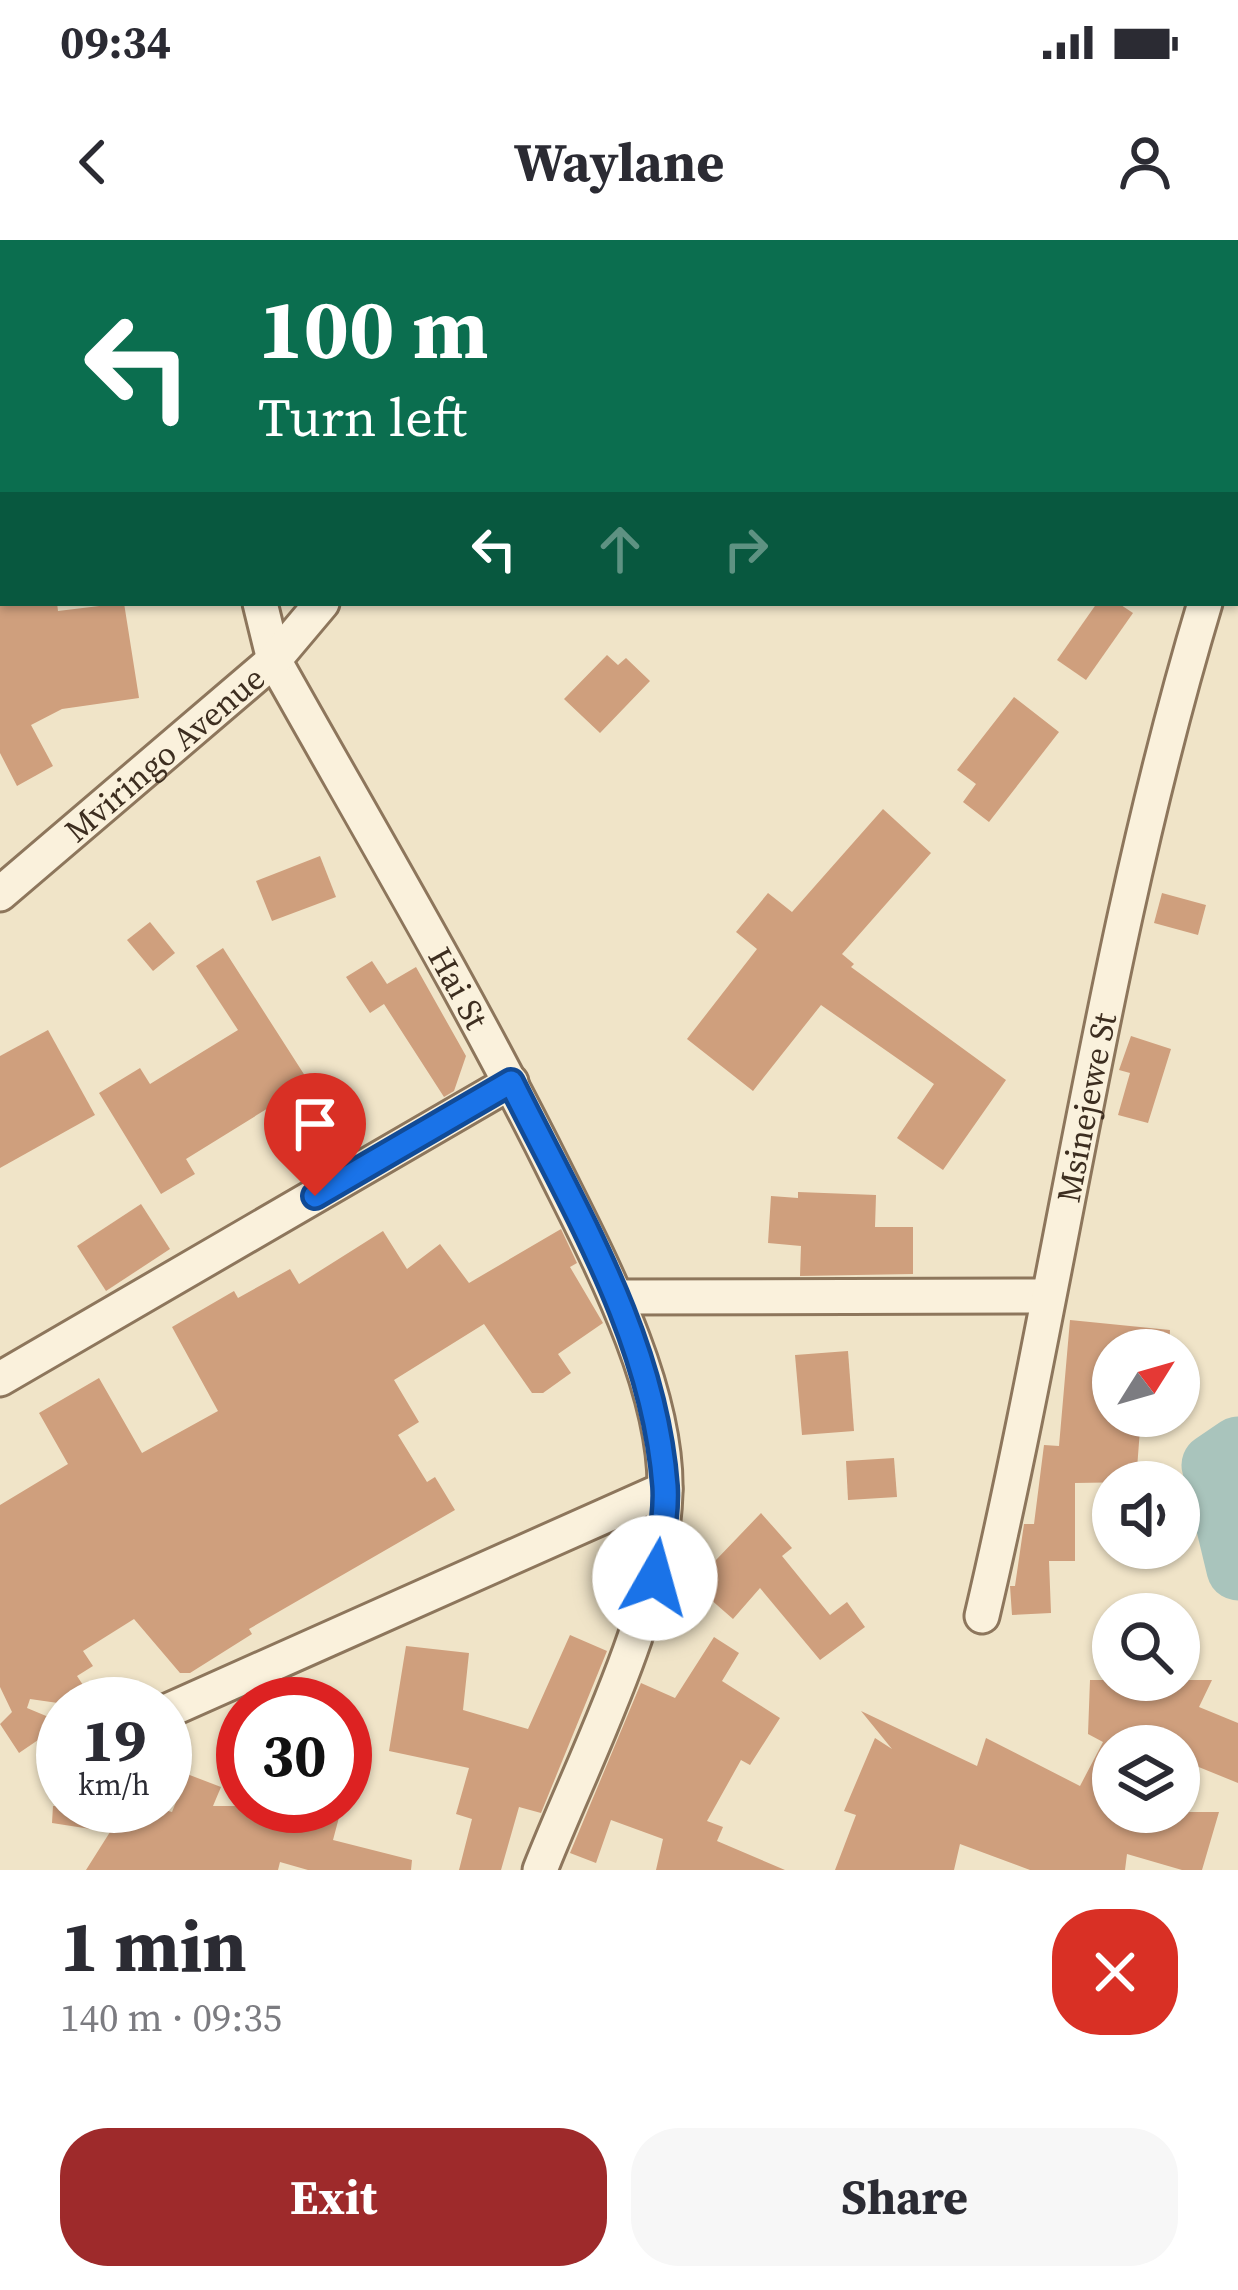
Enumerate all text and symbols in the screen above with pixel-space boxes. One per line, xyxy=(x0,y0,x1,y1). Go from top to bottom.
text: 09:34 xyxy=(60,11,171,73)
text: Waylane xyxy=(514,125,724,199)
icon: back xyxy=(60,129,126,195)
icon: person xyxy=(1112,129,1178,195)
text: 100 m xyxy=(258,271,489,386)
icon: left xyxy=(60,288,216,444)
text: Turn left xyxy=(258,380,467,454)
icon: left xyxy=(461,516,527,582)
icon: ahead xyxy=(587,516,653,582)
icon: right xyxy=(713,516,779,582)
street label: Mviringo Avenue xyxy=(55,656,274,852)
street label: Hai St xyxy=(418,939,499,1037)
street label: Msinejewe St xyxy=(1046,1009,1127,1206)
pin xyxy=(264,1073,366,1196)
icon: arrive xyxy=(282,1091,348,1157)
north arrow xyxy=(1092,1329,1200,1437)
map controls xyxy=(1092,1329,1200,1833)
button: sound xyxy=(1092,1461,1200,1569)
position arrow xyxy=(592,1515,718,1641)
button: search xyxy=(1092,1593,1200,1701)
speed limit sign: 30 xyxy=(216,1677,372,1833)
text: 19 xyxy=(81,1699,147,1781)
button: layers xyxy=(1092,1725,1200,1833)
text: km/h xyxy=(78,1764,150,1805)
text: 1 min xyxy=(60,1896,247,1995)
button: close xyxy=(1052,1909,1178,2035)
text: 140 m · 09:35 xyxy=(60,1991,282,2044)
button: Exit xyxy=(60,2128,607,2266)
button: Share xyxy=(631,2128,1178,2266)

